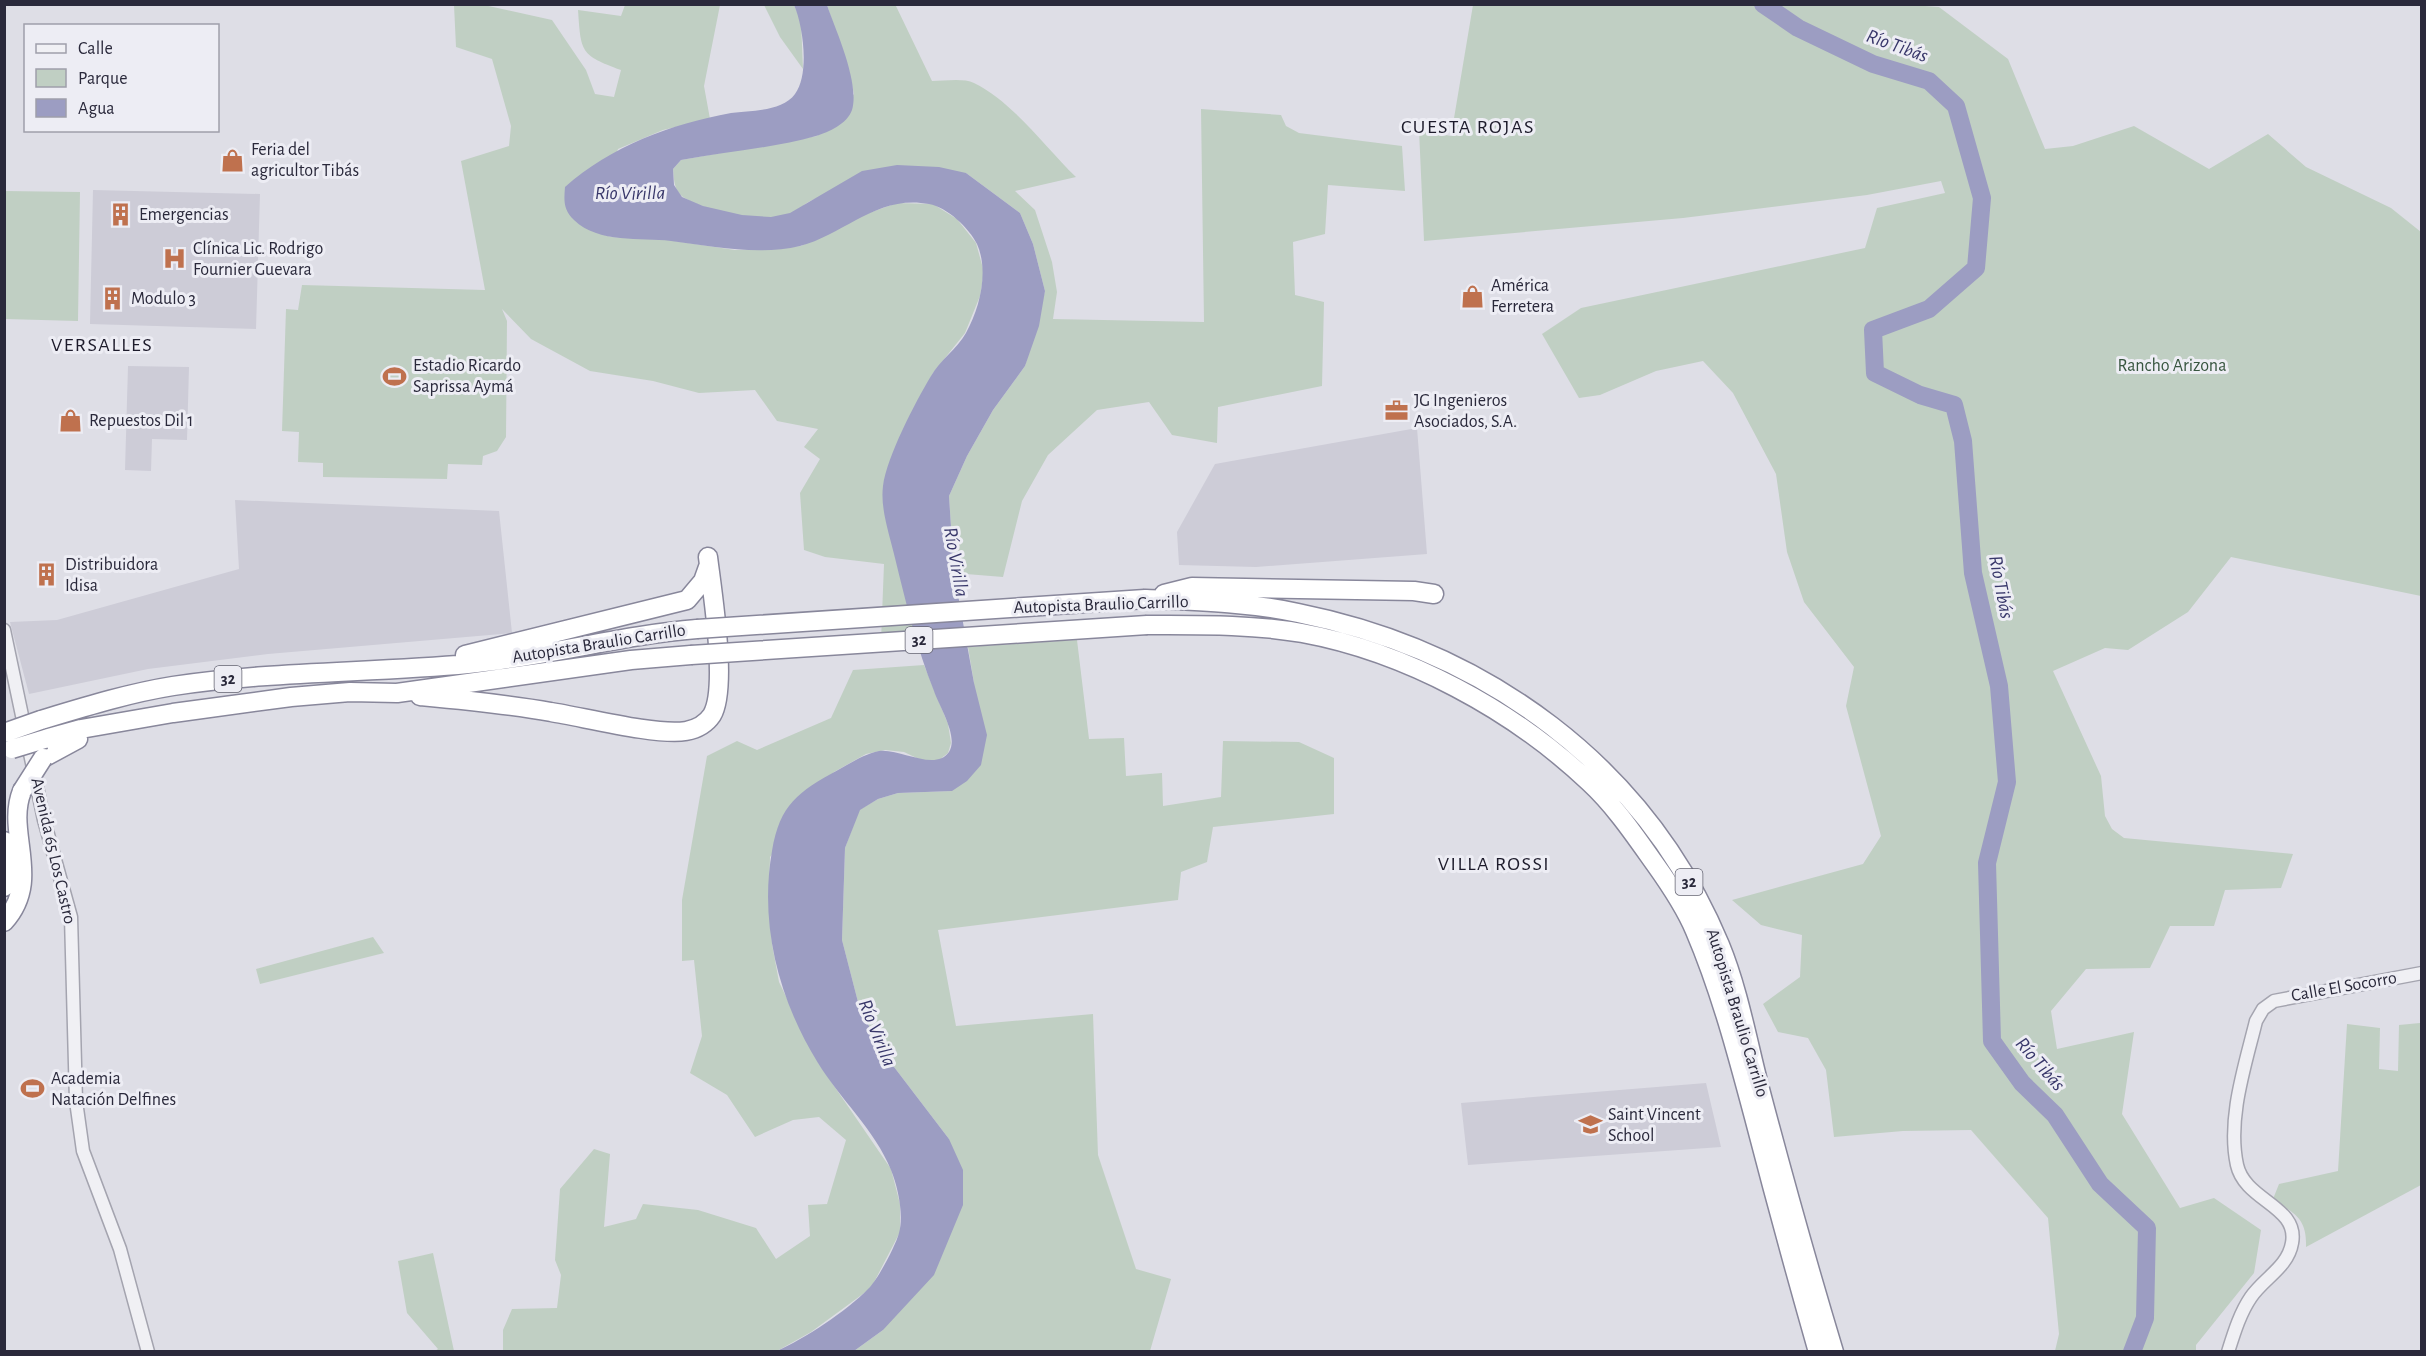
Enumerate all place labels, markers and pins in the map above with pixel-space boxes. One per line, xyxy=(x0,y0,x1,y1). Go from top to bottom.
place label: Feria del agricultor Tibás xyxy=(251,141,359,180)
shop icon: Feria del agricultor Tibás xyxy=(220,147,246,173)
building icon: Emergencias xyxy=(108,202,134,228)
place label: Emergencias xyxy=(139,206,229,224)
place label: Clínica Lic. Rodrigo Fournier Guevara xyxy=(193,240,324,279)
hospital icon: Clínica Lic. Rodrigo Fournier Guevara xyxy=(162,246,188,272)
place label: América Ferretera xyxy=(1491,277,1554,316)
shop icon: América Ferretera xyxy=(1460,283,1486,309)
building icon: Modulo 3 xyxy=(100,286,126,312)
place label: Modulo 3 xyxy=(131,290,196,308)
place label: Estadio Ricardo Saprissa Aymá xyxy=(413,357,521,396)
sports icon: Estadio Ricardo Saprissa Aymá xyxy=(382,363,408,389)
place label: JG Ingenieros Asociados, S.A. xyxy=(1414,392,1517,431)
office icon: JG Ingenieros Asociados, S.A. xyxy=(1383,398,1409,424)
shop icon: Repuestos Dil 1 xyxy=(58,408,84,434)
place label: Repuestos Dil 1 xyxy=(89,412,193,430)
place label: Distribuidora Idisa xyxy=(65,556,158,595)
building icon: Distribuidora Idisa xyxy=(34,562,60,588)
place label: Academia Natación Delfines xyxy=(51,1070,176,1109)
sports icon: Academia Natación Delfines xyxy=(20,1076,46,1102)
place label: Saint Vincent School xyxy=(1608,1106,1701,1145)
school or university icon: Saint Vincent School xyxy=(1577,1112,1603,1138)

